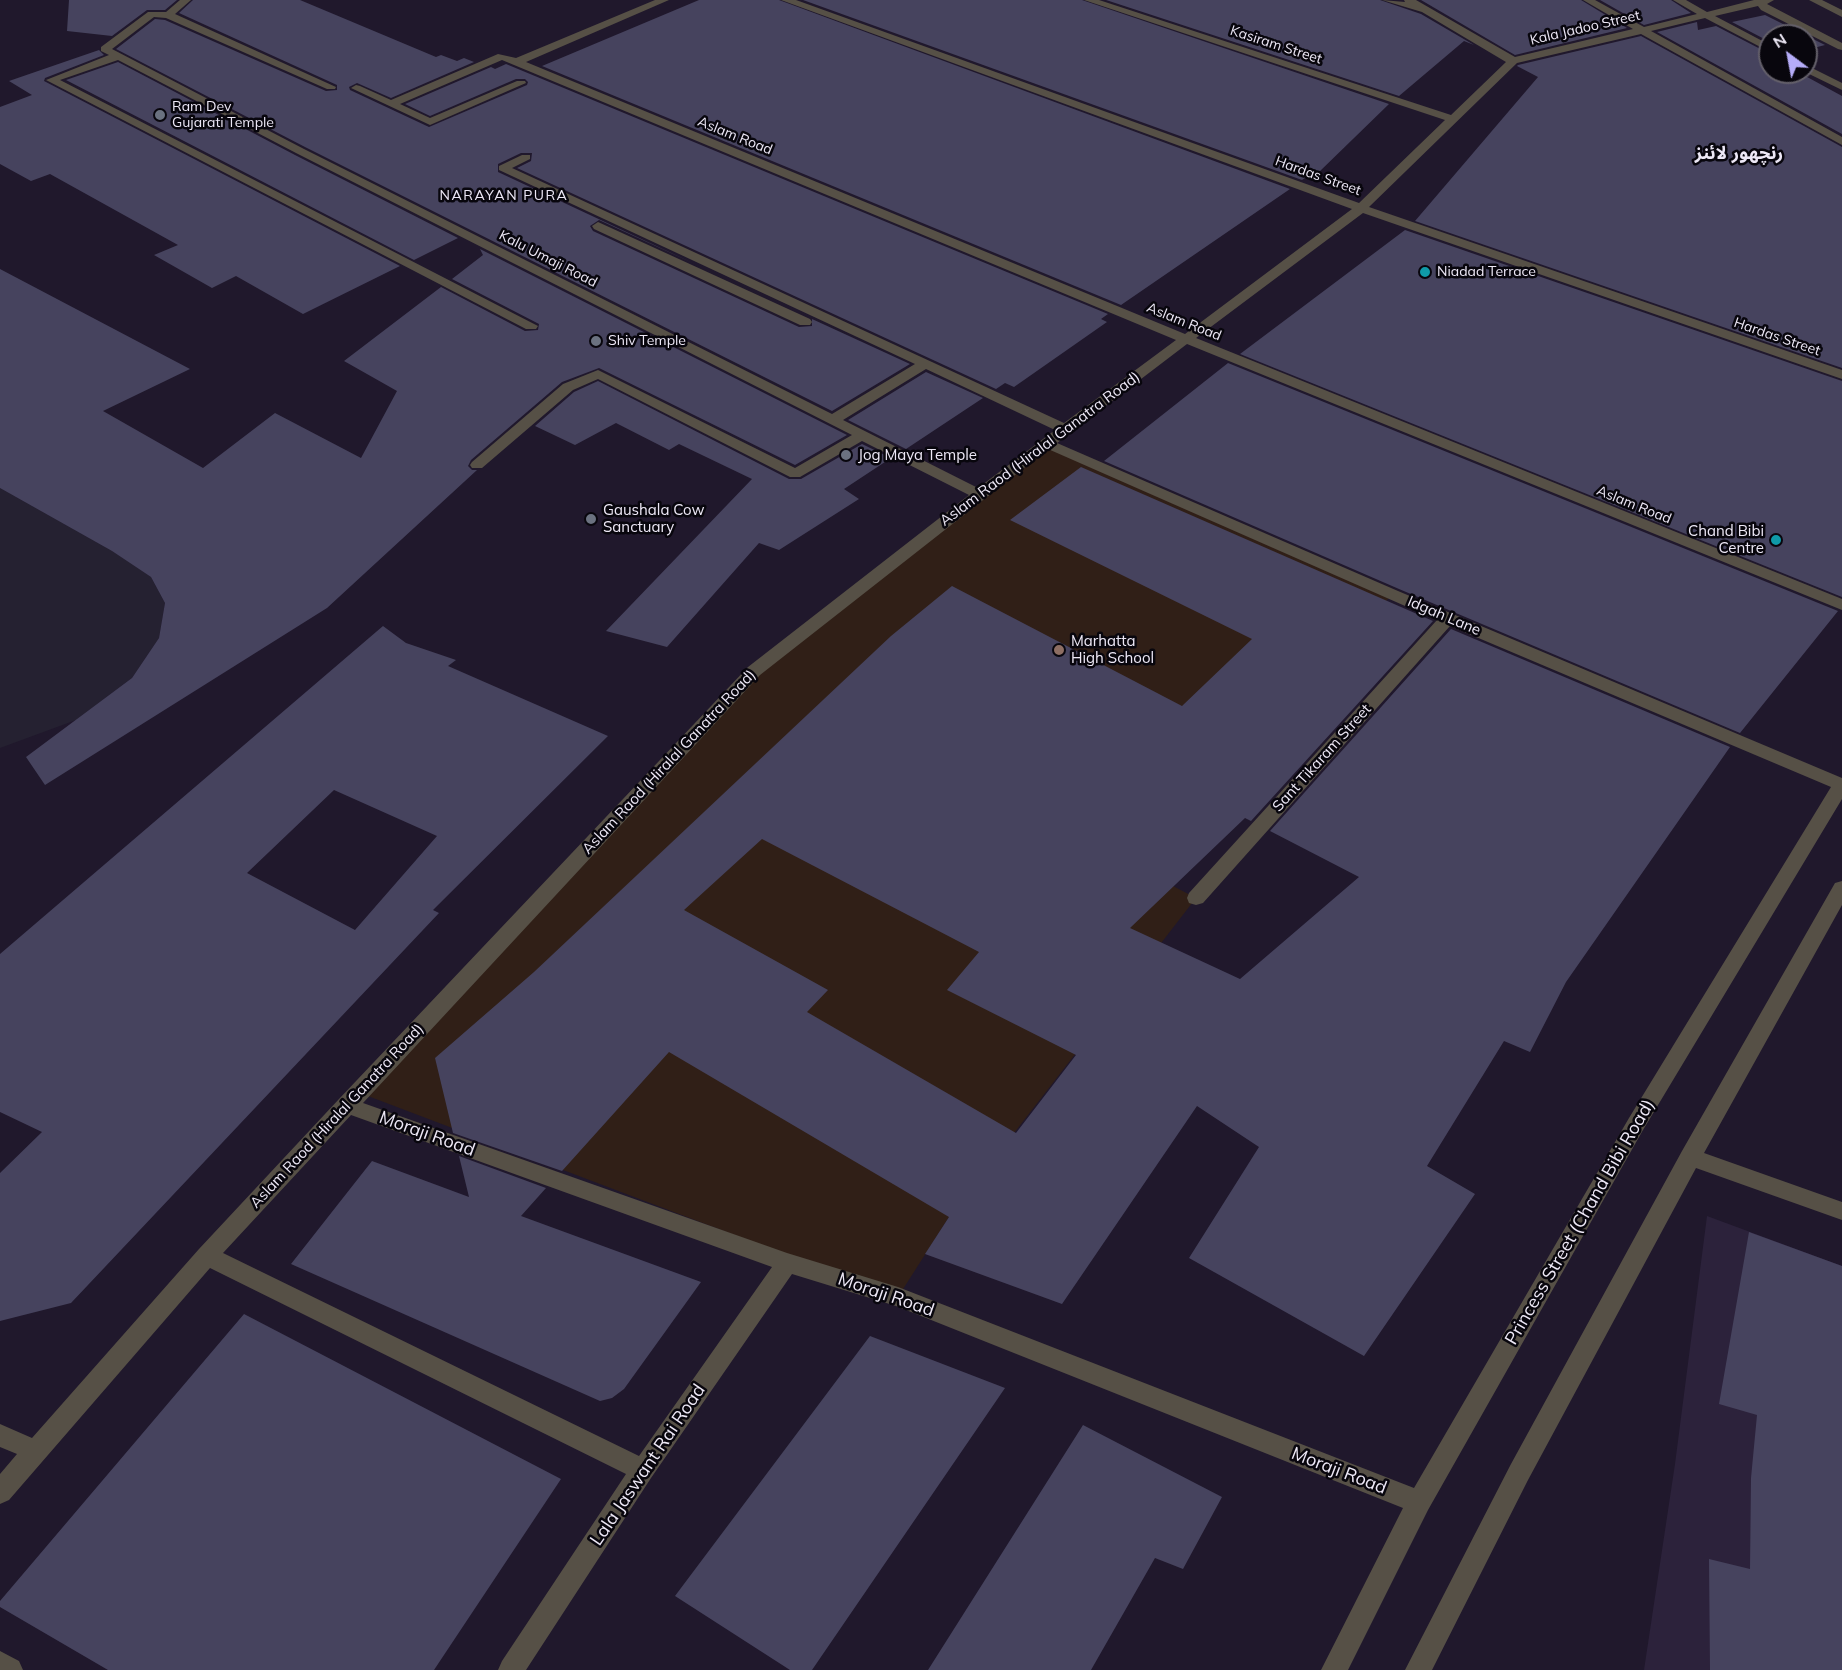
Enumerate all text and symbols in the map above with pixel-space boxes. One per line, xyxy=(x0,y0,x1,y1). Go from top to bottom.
street label: Kala Jadoo Street xyxy=(1528,7,1642,49)
street label: Kasiram Street xyxy=(1228,22,1324,68)
north arrow xyxy=(1758,24,1818,84)
text: N xyxy=(1769,29,1790,52)
place label: Ram Dev Gujarati Temple xyxy=(172,99,274,132)
marker: Ram Dev Gujarati Temple xyxy=(153,108,167,122)
street label: Aslam Road xyxy=(695,113,775,159)
district label: رنچھور لائنز xyxy=(1695,143,1783,165)
street label: Hardas Street xyxy=(1273,153,1363,199)
district label: NARAYAN PURA xyxy=(440,188,568,204)
street label: Kalu Umaji Road xyxy=(496,227,600,291)
place label: Niadad Terrace xyxy=(1437,264,1536,280)
marker: Niadad Terrace xyxy=(1418,265,1432,279)
street label: Aslam Road xyxy=(1144,299,1224,345)
street label: Hardas Street xyxy=(1732,314,1822,360)
place label: Shiv Temple xyxy=(608,333,686,349)
marker: Shiv Temple xyxy=(589,334,603,348)
street label: Aslam Raod (Hiralal Ganatra Road) xyxy=(936,368,1144,530)
place label: Jog Maya Temple xyxy=(858,446,977,464)
marker: Jog Maya Temple xyxy=(839,448,853,462)
street label: Aslam Road xyxy=(1594,482,1674,528)
place label: Gaushala Cow Sanctuary xyxy=(603,501,705,536)
marker: Gaushala Cow Sanctuary xyxy=(584,512,598,526)
place label: Chand Bibi Centre xyxy=(1688,522,1764,557)
marker: Chand Bibi Centre xyxy=(1769,533,1783,547)
street label: Idgah Lane xyxy=(1405,593,1483,639)
place label: Marhatta High School xyxy=(1071,632,1154,667)
marker: Marhatta High School xyxy=(1052,643,1066,657)
street label: Aslam Raod (Hiralal Ganatra Road) xyxy=(579,666,759,858)
street label: Sant Tikaram Street xyxy=(1269,701,1375,815)
street label: Aslam Raod (Hiralal Ganatra Road) xyxy=(247,1020,427,1212)
street label: Princess Street (Chand Bibi Road) xyxy=(1501,1095,1659,1349)
street label: Moraji Road xyxy=(376,1107,478,1161)
street label: Moraji Road xyxy=(835,1268,937,1322)
street label: Lala Jaswant Rai Road xyxy=(586,1380,710,1550)
street label: Moraji Road xyxy=(1288,1443,1390,1499)

